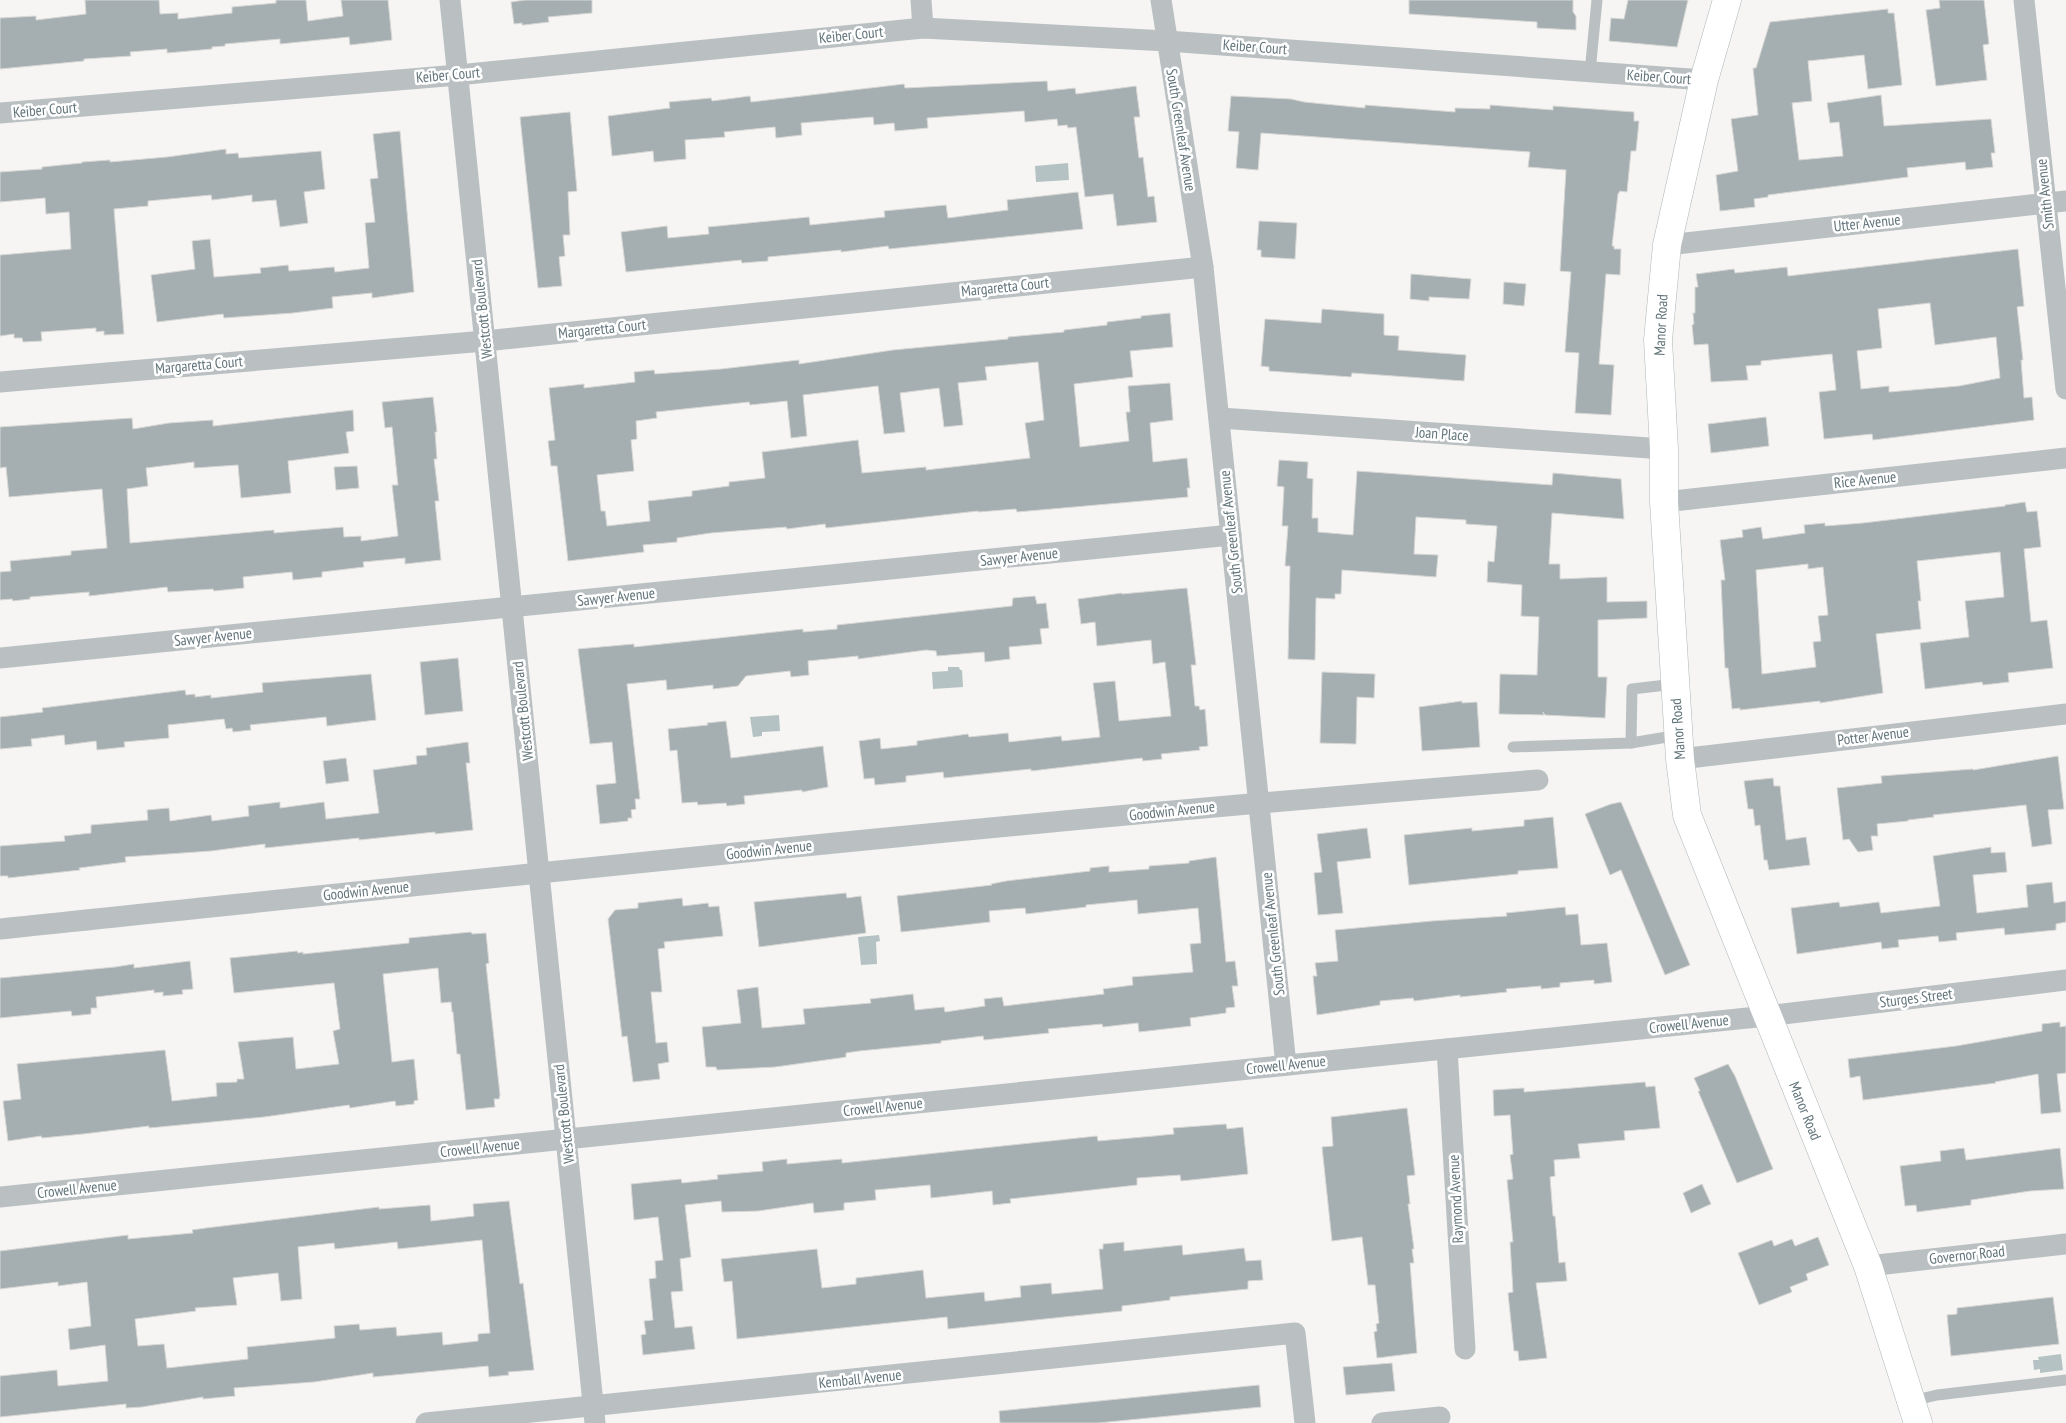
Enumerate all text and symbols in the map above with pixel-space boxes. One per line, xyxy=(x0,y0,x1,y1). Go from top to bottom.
street label: Keiber Court xyxy=(818,22,884,47)
street label: Keiber Court xyxy=(1222,35,1288,58)
street label: Keiber Court xyxy=(415,62,481,87)
street label: Keiber Court xyxy=(1626,65,1692,88)
street label: South Greenleaf Avenue xyxy=(1162,67,1201,193)
street label: Keiber Court xyxy=(12,97,78,122)
street label: Smith Avenue xyxy=(2031,158,2058,230)
street label: Utter Avenue xyxy=(1833,210,1901,235)
street label: Westcott Boulevard xyxy=(467,258,496,360)
street label: Margaretta Court xyxy=(960,272,1050,301)
street label: Manor Road xyxy=(1649,294,1672,356)
street label: Margaretta Court xyxy=(557,314,647,343)
street label: Margaretta Court xyxy=(154,351,244,378)
street label: Joan Place xyxy=(1414,422,1469,445)
street label: Rice Avenue xyxy=(1833,467,1897,492)
street label: South Greenleaf Avenue xyxy=(1215,469,1246,595)
street label: Sawyer Avenue xyxy=(979,543,1059,570)
street label: Sawyer Avenue xyxy=(576,583,656,610)
street label: Sawyer Avenue xyxy=(173,623,253,650)
street label: Westcott Boulevard xyxy=(508,660,537,762)
street label: Manor Road xyxy=(1666,698,1689,760)
street label: Potter Avenue xyxy=(1836,722,1910,749)
street label: Goodwin Avenue xyxy=(1128,797,1216,824)
street label: Goodwin Avenue xyxy=(725,836,813,863)
street label: South Greenleaf Avenue xyxy=(1257,871,1288,997)
street label: Goodwin Avenue xyxy=(322,877,410,904)
street label: Sturges Street xyxy=(1878,984,1953,1011)
street label: Crowell Avenue xyxy=(1648,1010,1730,1037)
street label: Crowell Avenue xyxy=(1245,1051,1327,1078)
street label: Westcott Boulevard xyxy=(549,1063,578,1165)
street label: Manor Road xyxy=(1785,1079,1826,1143)
street label: Crowell Avenue xyxy=(842,1093,924,1120)
street label: Crowell Avenue xyxy=(439,1134,521,1161)
street label: Raymond Avenue xyxy=(1444,1154,1467,1244)
street label: Crowell Avenue xyxy=(36,1175,118,1202)
street label: Governor Road xyxy=(1928,1241,2006,1268)
street label: Kemball Avenue xyxy=(818,1365,902,1392)

